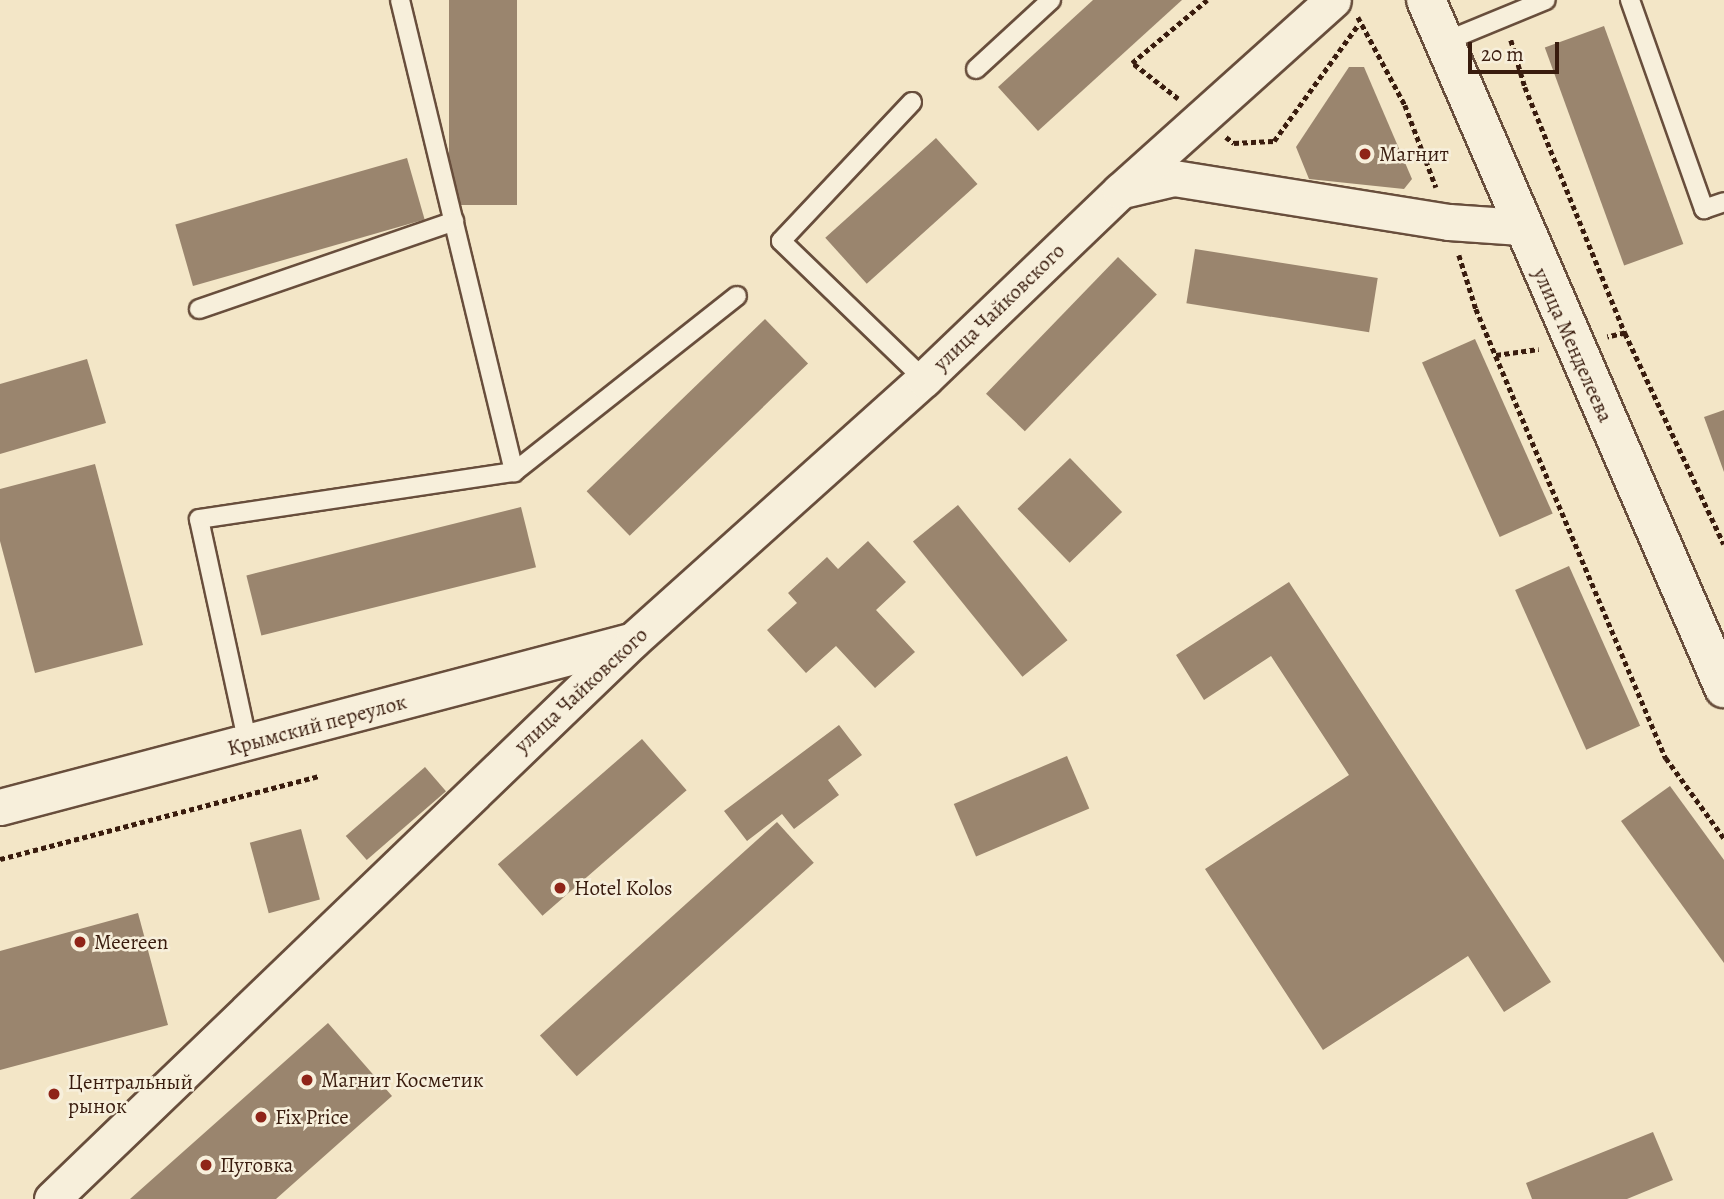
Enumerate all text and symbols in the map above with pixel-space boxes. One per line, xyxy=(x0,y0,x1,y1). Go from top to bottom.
scale bar xyxy=(1472,28,1563,72)
text: 20 m xyxy=(1481,40,1524,68)
place label: Магнит xyxy=(1379,141,1449,167)
marker: Магнит xyxy=(1357,146,1373,162)
street label: улица Чайковского xyxy=(928,238,1070,376)
street label: улица Менделеева xyxy=(1528,264,1618,426)
street label: улица Чайковского xyxy=(509,622,653,758)
street label: Крымский переулок xyxy=(225,689,409,761)
place label: Hotel Kolos xyxy=(574,875,673,901)
marker: Hotel Kolos xyxy=(552,880,568,896)
place label: Meereen xyxy=(94,929,168,955)
marker: Meereen xyxy=(72,934,88,950)
place label: Магнит Косметик xyxy=(321,1067,484,1093)
place label: Центральный рынок xyxy=(68,1069,193,1119)
marker: Магнит Косметик xyxy=(299,1072,315,1088)
marker: Центральный рынок xyxy=(46,1086,62,1102)
place label: Fix Price xyxy=(275,1104,349,1130)
marker: Fix Price xyxy=(253,1109,269,1125)
place label: Пуговка xyxy=(220,1152,293,1178)
marker: Пуговка xyxy=(198,1157,214,1173)

